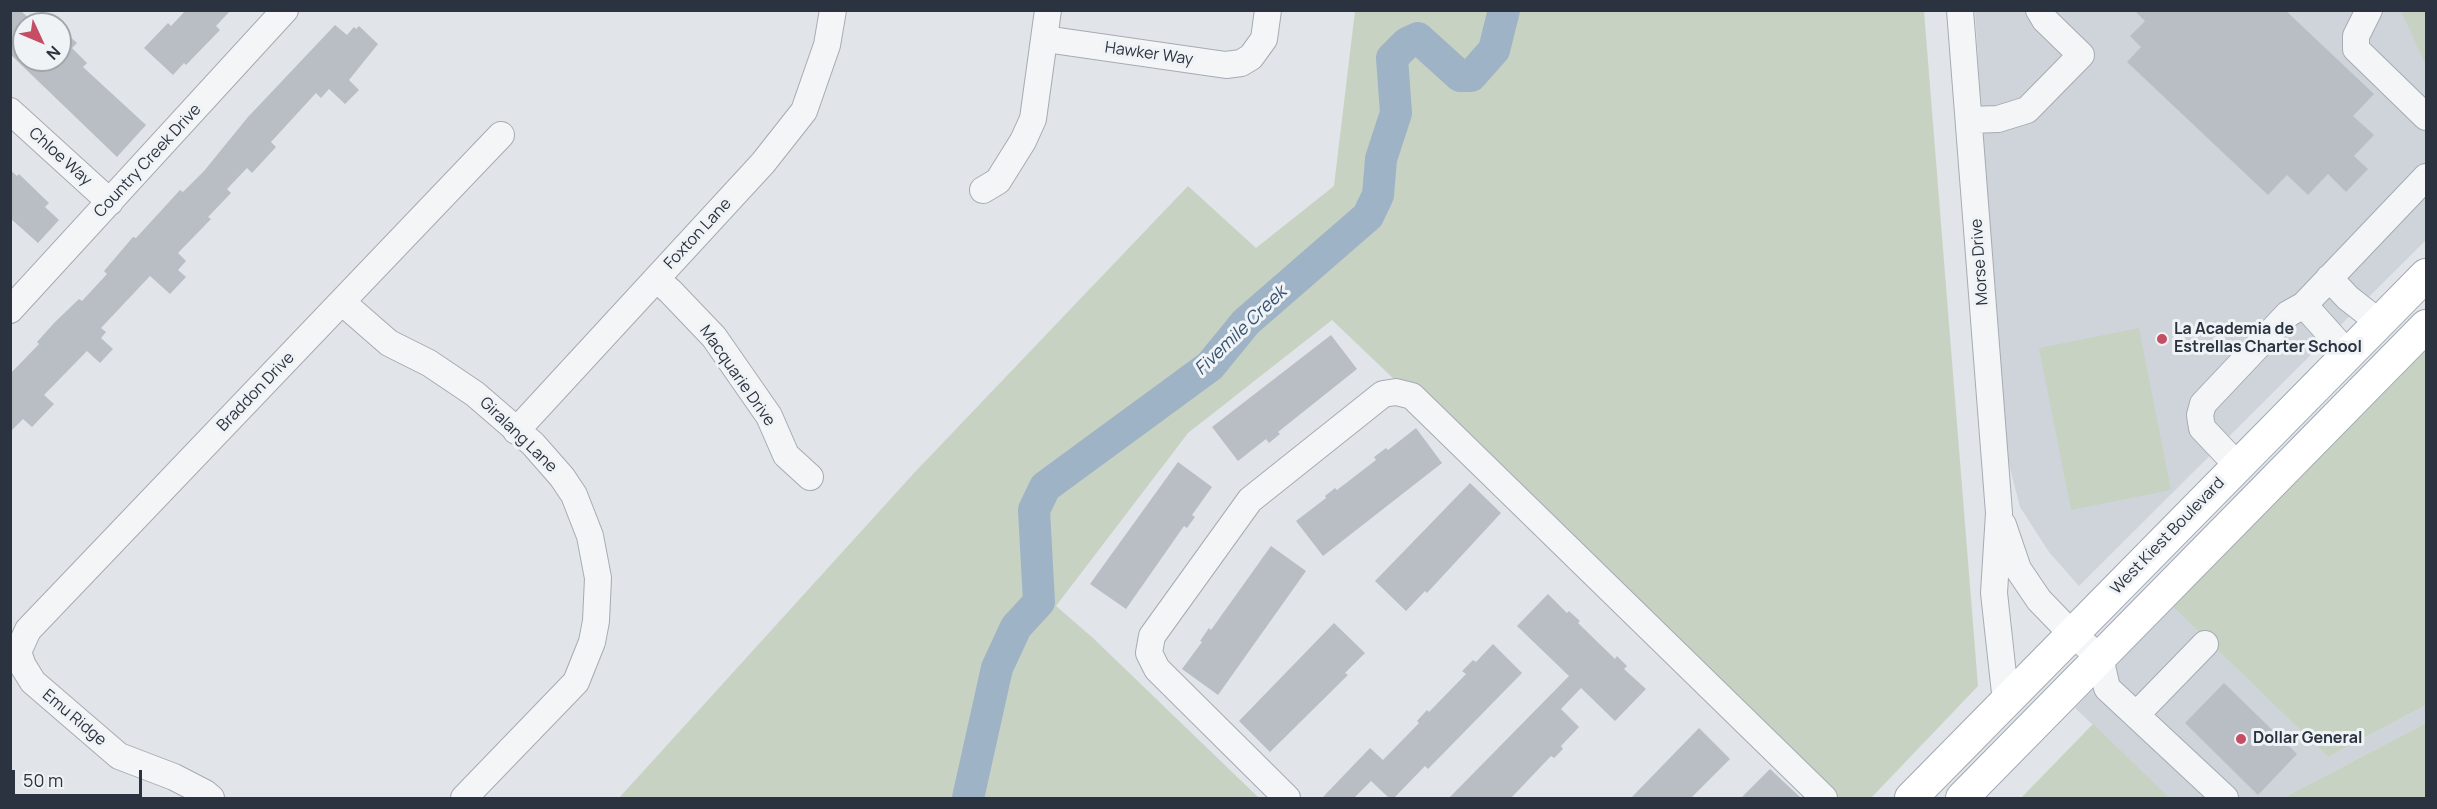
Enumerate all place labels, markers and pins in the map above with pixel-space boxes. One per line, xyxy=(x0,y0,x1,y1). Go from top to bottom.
place label: La Academia de Estrellas Charter School xyxy=(2174,320,2362,358)
marker: La Academia de Estrellas Charter School xyxy=(2155,332,2169,346)
place label: Dollar General xyxy=(2253,729,2362,749)
marker: Dollar General xyxy=(2234,732,2248,746)

